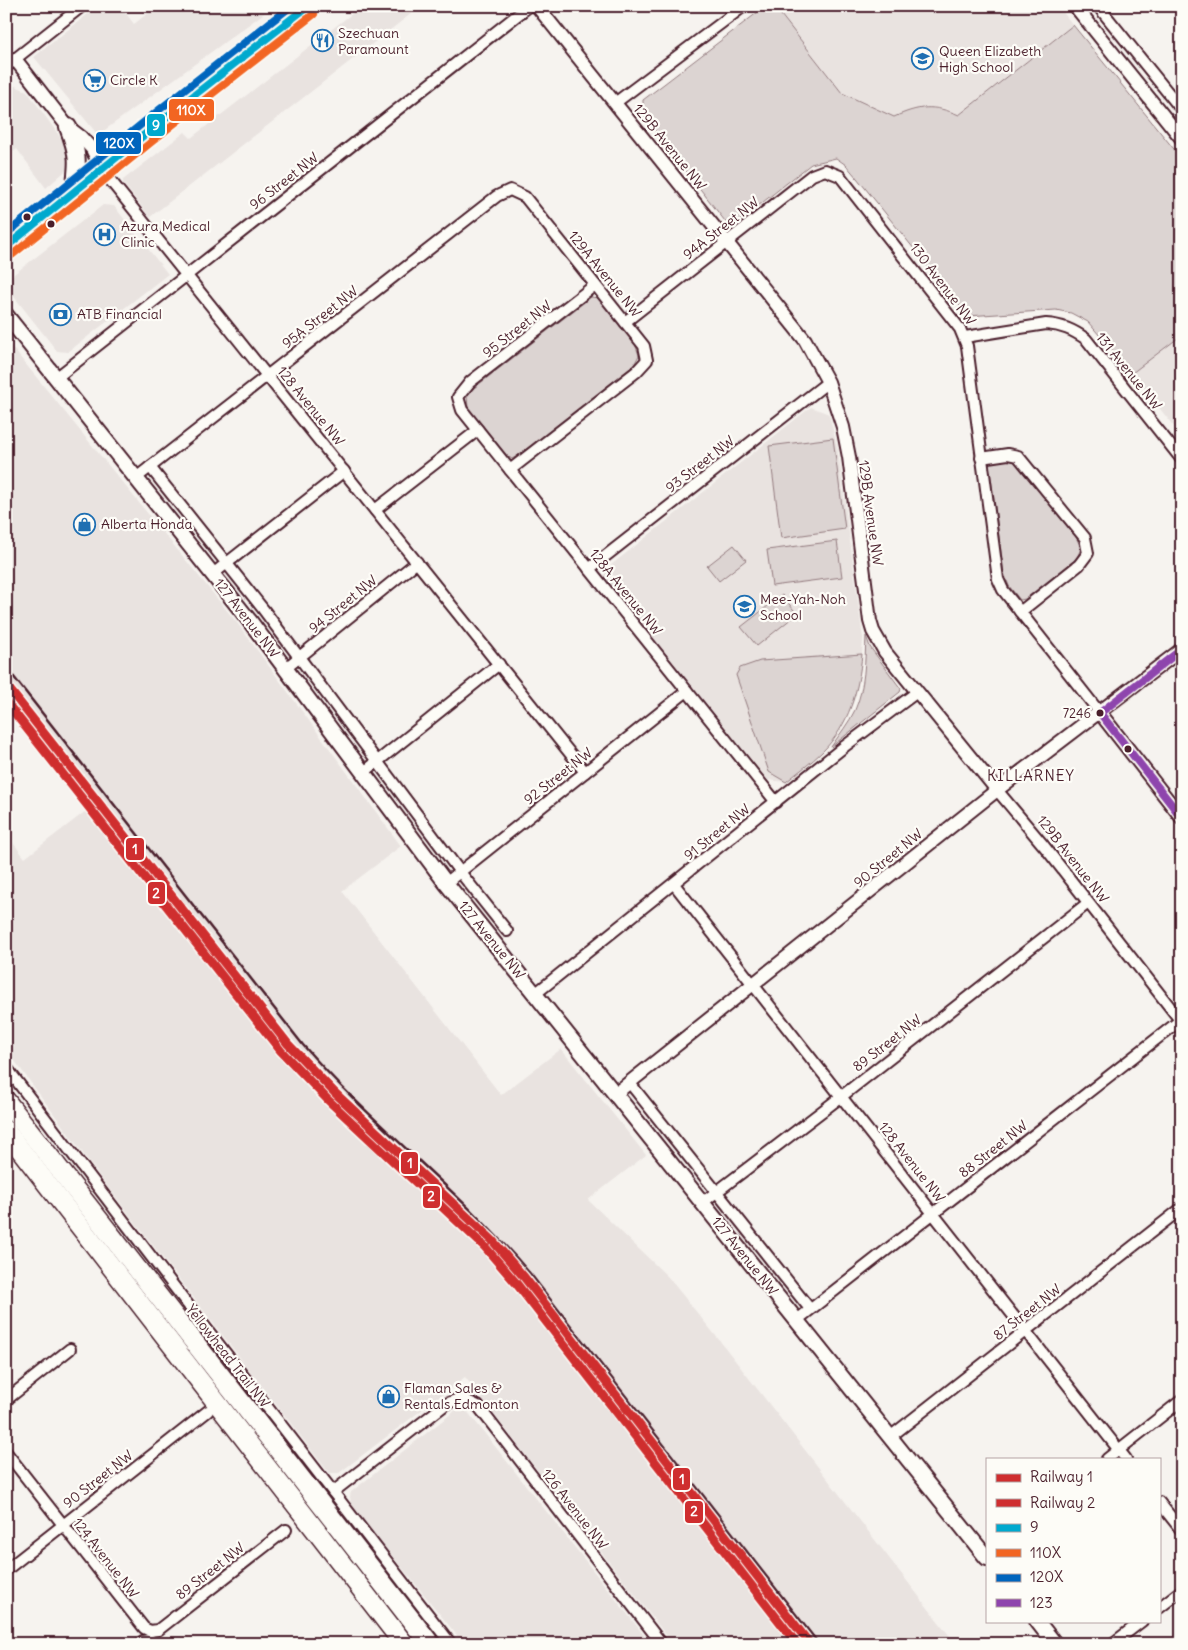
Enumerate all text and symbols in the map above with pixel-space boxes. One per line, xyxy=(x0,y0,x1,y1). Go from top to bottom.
place label: Szechuan Paramount xyxy=(338,24,409,58)
restaurant icon: Szechuan Paramount xyxy=(310,29,334,53)
place label: Queen Elizabeth High School xyxy=(939,42,1041,76)
school or university icon: Queen Elizabeth High School xyxy=(911,47,935,71)
supermarket icon: Circle K xyxy=(82,68,106,92)
place label: Circle K xyxy=(110,71,158,89)
line badge: 110X xyxy=(168,98,215,122)
street label: 129B Avenue NW xyxy=(630,100,711,194)
text: 110X xyxy=(176,101,206,119)
line badge: 9 xyxy=(146,113,166,137)
text: 9 xyxy=(152,116,160,134)
line badge: 120X xyxy=(95,131,142,155)
text: 120X xyxy=(103,134,135,152)
street label: 96 Street NW xyxy=(246,148,322,214)
street label: 94A Street NW xyxy=(679,193,763,263)
unlabelled marker xyxy=(22,212,32,222)
place label: Azura Medical Clinic xyxy=(121,217,210,251)
unlabelled marker xyxy=(46,219,56,229)
hospital icon: Azura Medical Clinic xyxy=(93,222,117,246)
street label: 129A Avenue NW xyxy=(565,227,646,321)
street label: 130 Avenue NW xyxy=(906,239,980,329)
street label: 95A Street NW xyxy=(278,282,362,352)
street label: 95 Street NW xyxy=(479,296,555,361)
bank icon: ATB Financial xyxy=(49,302,73,326)
place label: ATB Financial xyxy=(77,305,162,323)
street label: 131 Avenue NW xyxy=(1092,328,1166,414)
street label: 128 Avenue NW xyxy=(273,363,349,450)
street label: 93 Street NW xyxy=(662,431,738,496)
street label: 129B Avenue NW xyxy=(855,459,887,567)
shop icon: Alberta Honda xyxy=(73,512,97,536)
place label: Alberta Honda xyxy=(101,515,192,533)
street label: 128A Avenue NW xyxy=(586,545,667,639)
street label: 94 Street NW xyxy=(305,571,381,637)
street label: 127 Avenue NW xyxy=(210,575,284,662)
place label: Mee-Yah-Noh School xyxy=(760,590,846,624)
school or university icon: Mee-Yah-Noh School xyxy=(732,595,756,619)
place label: 7246 xyxy=(1063,705,1091,722)
marker: 7246 xyxy=(1095,708,1105,718)
street label: 92 Street NW xyxy=(520,743,596,808)
unlabelled marker xyxy=(1123,744,1133,754)
district label: KILLARNEY xyxy=(987,766,1075,785)
street label: 91 Street NW xyxy=(680,800,754,864)
street label: 129B Avenue NW xyxy=(1033,812,1113,907)
street label: 90 Street NW xyxy=(850,825,926,891)
line badge: 1 xyxy=(125,837,145,861)
text: 1 xyxy=(132,840,138,858)
line badge: 2 xyxy=(147,881,166,905)
text: 2 xyxy=(152,884,160,902)
street label: 127 Avenue NW xyxy=(455,897,529,983)
street label: 89 Street NW xyxy=(849,1010,925,1076)
street label: 88 Street NW xyxy=(955,1116,1031,1182)
street label: 128 Avenue NW xyxy=(875,1118,949,1206)
line badge: 1 xyxy=(400,1151,419,1175)
text: 1 xyxy=(407,1154,413,1172)
line badge: 2 xyxy=(422,1185,441,1209)
text: 2 xyxy=(427,1187,435,1205)
street label: 127 Avenue NW xyxy=(708,1213,782,1299)
street label: 87 Street NW xyxy=(989,1280,1065,1344)
street label: Yellowhead Trail NW xyxy=(182,1301,274,1412)
place label: Flaman Sales & Rentals Edmonton xyxy=(404,1379,519,1413)
shop icon: Flaman Sales & Rentals Edmonton xyxy=(376,1384,400,1408)
street label: 90 Street NW xyxy=(59,1446,137,1512)
legend xyxy=(986,1458,1160,1622)
street label: 126 Avenue NW xyxy=(538,1465,612,1553)
line badge: 1 xyxy=(672,1467,691,1491)
text: Railway 1 xyxy=(1030,1467,1093,1486)
text: 1 xyxy=(679,1470,685,1488)
text: Railway 2 xyxy=(1030,1493,1095,1512)
line badge: 2 xyxy=(684,1500,704,1524)
text: 2 xyxy=(690,1502,698,1520)
street label: 124 Avenue NW xyxy=(69,1514,143,1602)
text: 9 xyxy=(1030,1517,1039,1536)
street label: 89 Street NW xyxy=(172,1538,248,1604)
text: 110X xyxy=(1030,1543,1062,1562)
text: 120X xyxy=(1030,1567,1064,1586)
text: 123 xyxy=(1030,1593,1053,1612)

